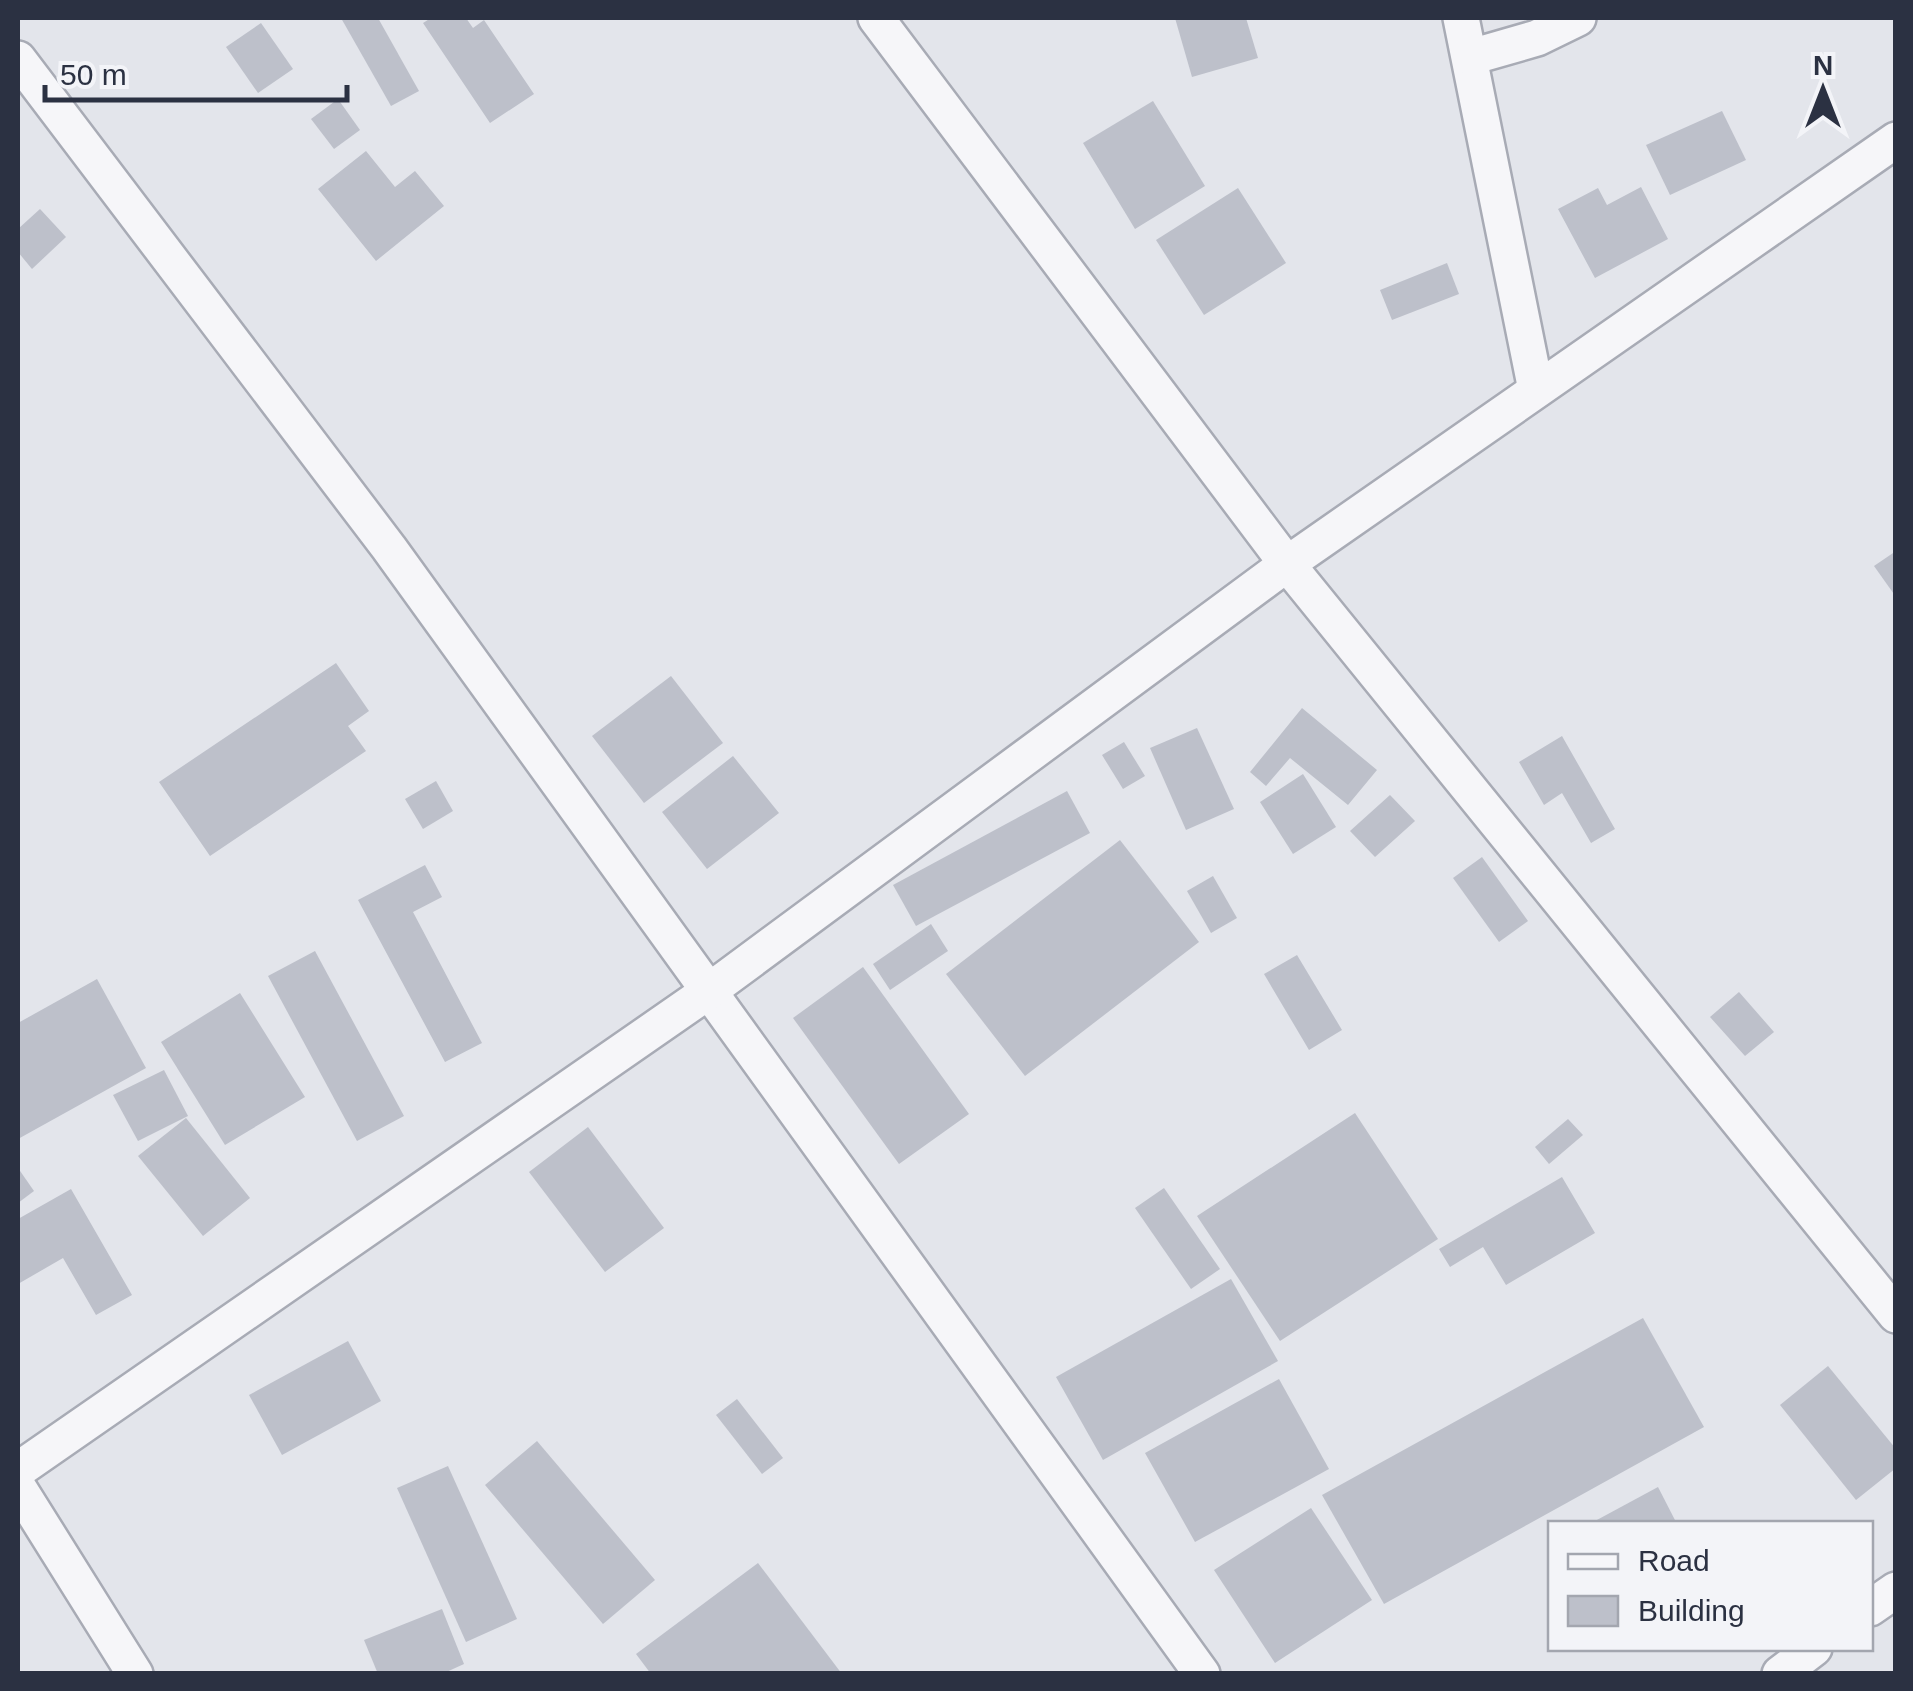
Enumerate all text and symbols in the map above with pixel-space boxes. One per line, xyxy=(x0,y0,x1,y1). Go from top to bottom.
scale bar xyxy=(45,40,348,102)
north arrow xyxy=(1773,40,1873,140)
text: N xyxy=(1813,50,1833,81)
text: 50 m xyxy=(60,58,127,91)
legend xyxy=(1548,1521,1873,1651)
text: Road xyxy=(1638,1544,1710,1577)
text: Building xyxy=(1638,1594,1745,1627)

